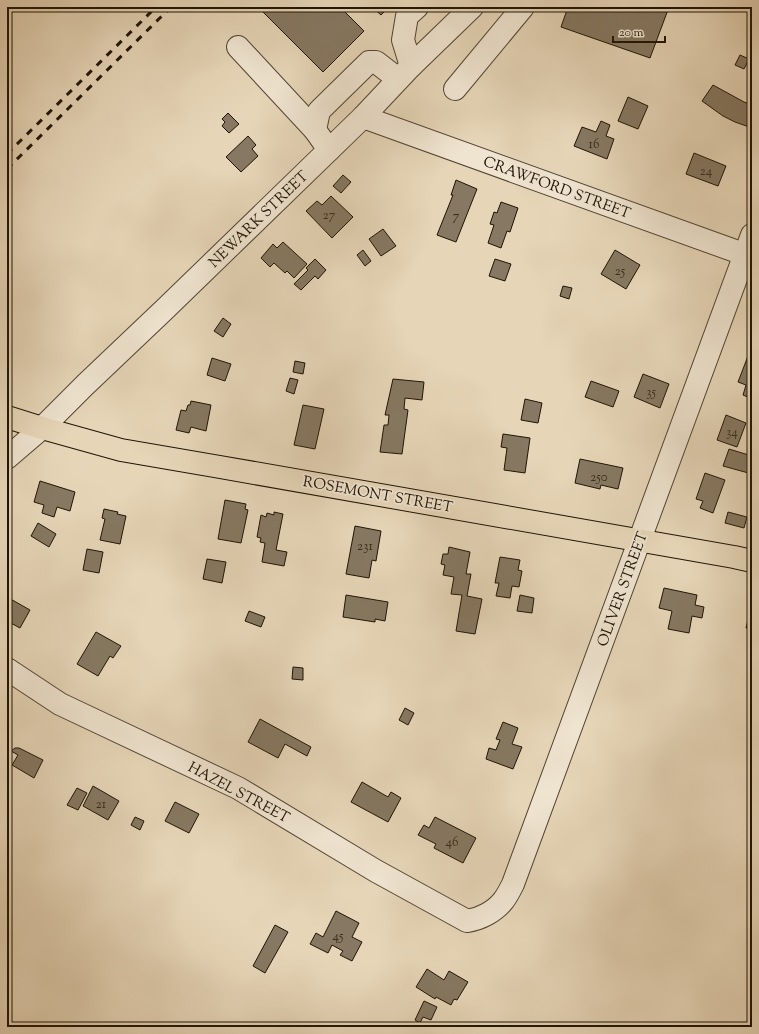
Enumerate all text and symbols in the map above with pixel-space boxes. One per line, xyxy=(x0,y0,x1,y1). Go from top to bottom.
scale bar xyxy=(613,18,665,44)
text: 20 m xyxy=(619,24,644,42)
house number: 16 xyxy=(589,136,599,154)
street label: CRAWFORD STREET xyxy=(480,152,634,225)
house number: 24 xyxy=(700,163,713,181)
street label: NEWARK STREET xyxy=(204,167,314,273)
house number: 27 xyxy=(323,207,336,225)
house number: 7 xyxy=(453,208,460,226)
house number: 25 xyxy=(615,263,626,281)
house number: 35 xyxy=(646,384,656,402)
house number: 34 xyxy=(726,424,738,442)
house number: 250 xyxy=(590,469,608,487)
street label: ROSEMONT STREET xyxy=(301,472,455,519)
street label: OLIVER STREET xyxy=(593,529,654,650)
house number: 231 xyxy=(357,538,373,556)
street label: HAZEL STREET xyxy=(184,758,293,829)
house number: 21 xyxy=(96,796,107,814)
house number: 46 xyxy=(446,834,458,852)
house number: 45 xyxy=(333,928,344,946)

